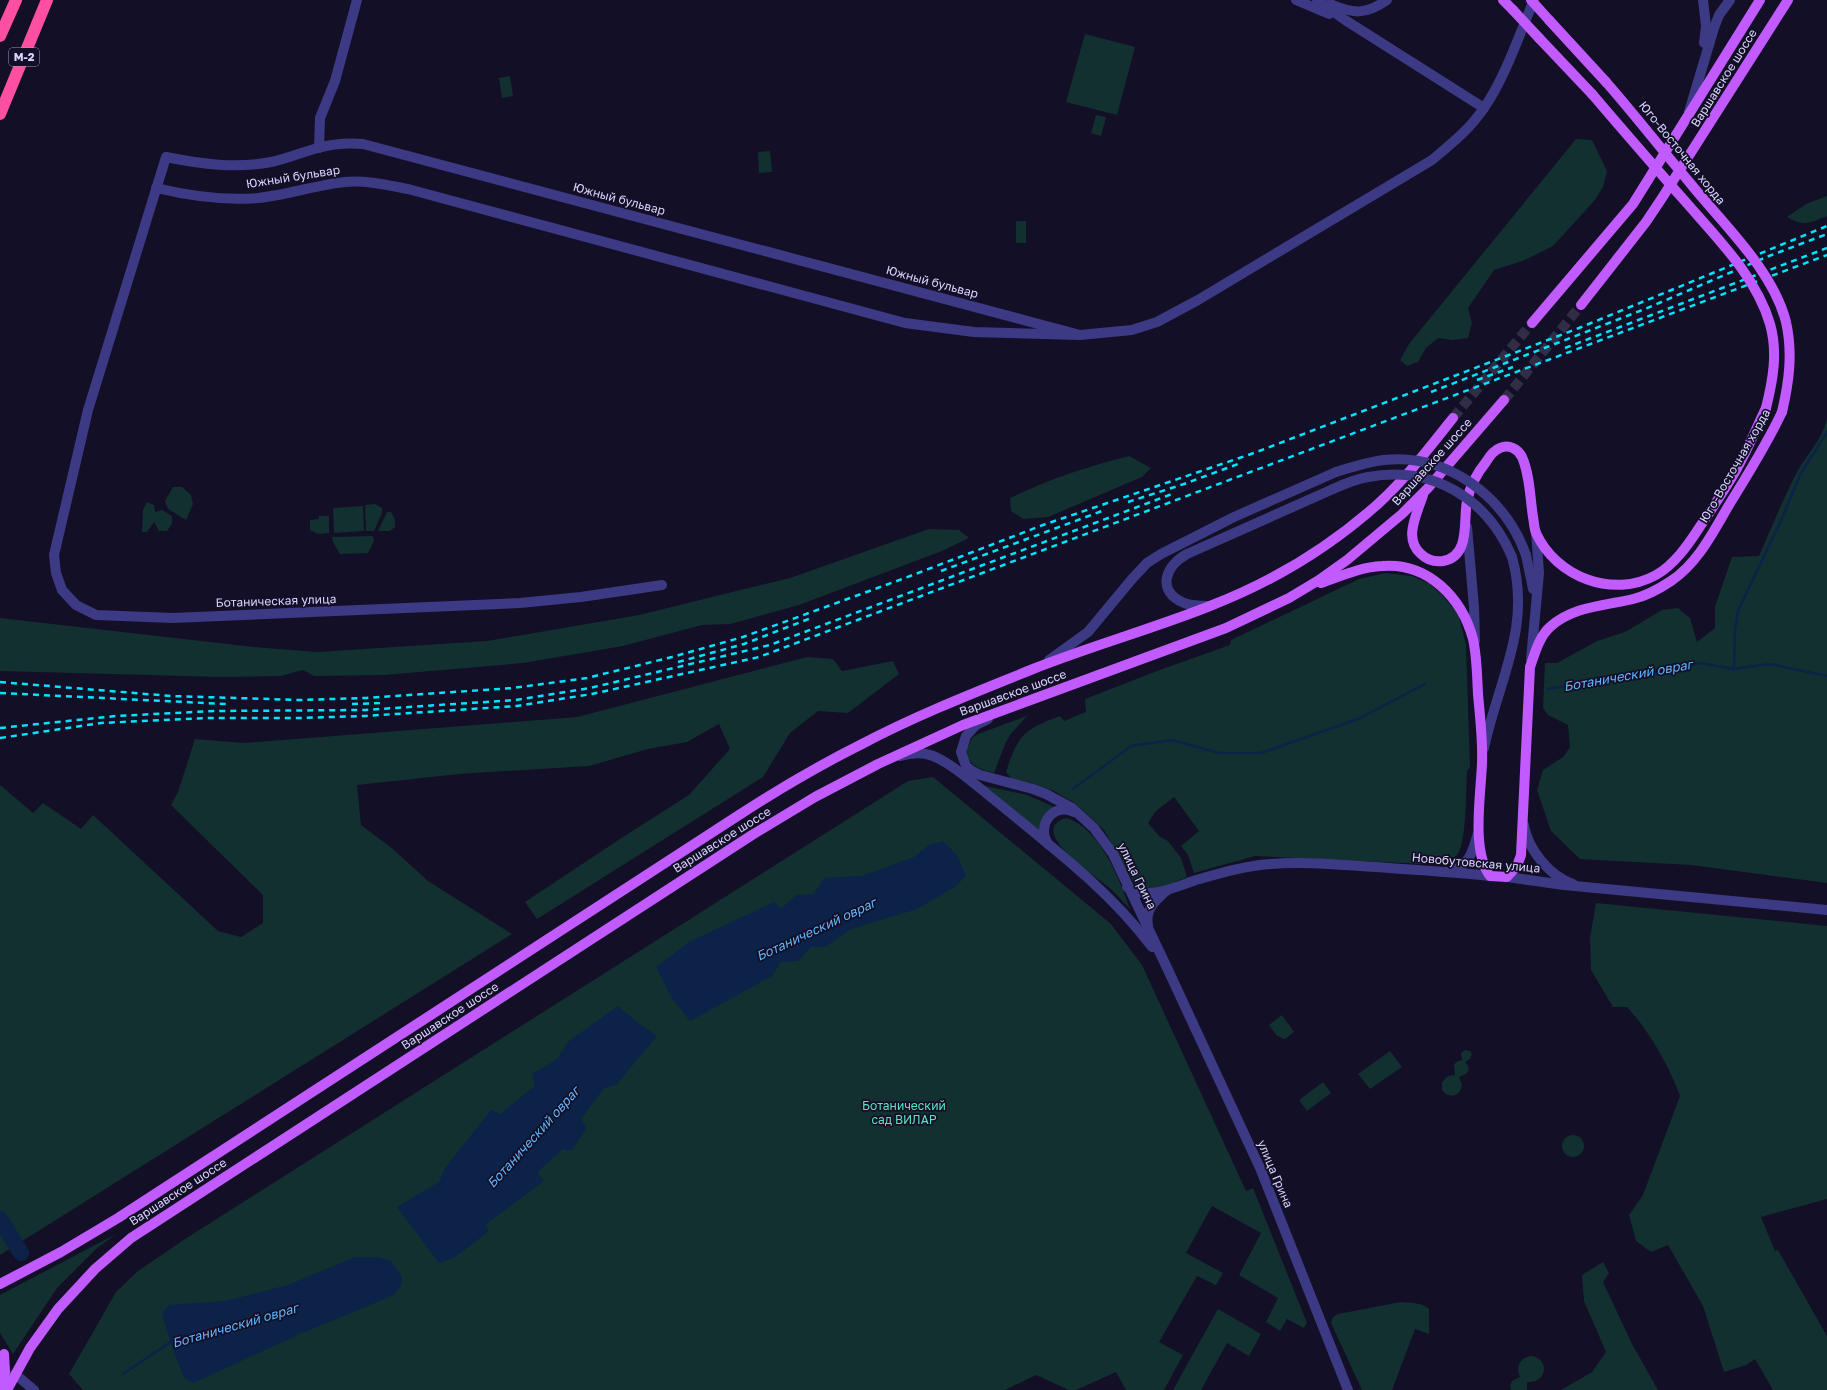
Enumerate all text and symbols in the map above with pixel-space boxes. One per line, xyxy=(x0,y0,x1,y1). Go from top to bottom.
street label: Варшавское шоссе xyxy=(1687,26,1760,130)
road number: М-2 xyxy=(9,48,39,66)
street label: Юго-Восточная хорда xyxy=(1636,98,1729,207)
street label: Южный бульвар xyxy=(245,162,341,191)
street label: Южный бульвар xyxy=(571,179,667,218)
street label: Южный бульвар xyxy=(884,262,980,301)
street label: Юго-Восточная хорда xyxy=(1696,406,1773,525)
street label: Варшавское шоссе xyxy=(1388,415,1475,509)
street label: Ботаническая улица xyxy=(215,591,337,610)
water label: Ботанический овраг xyxy=(1562,655,1696,694)
street label: Варшавское шоссе xyxy=(957,666,1068,719)
street label: Варшавское шоссе xyxy=(670,803,774,876)
street label: улица Грина xyxy=(1115,840,1160,912)
street label: Новобутовская улица xyxy=(1411,849,1541,876)
water label: Ботанический овраг xyxy=(753,893,880,964)
street label: Варшавское шоссе xyxy=(398,979,501,1053)
water label: Ботанический овраг xyxy=(483,1082,584,1191)
park label: Ботанический сад ВИЛАР xyxy=(862,1098,946,1127)
street label: улица Грина xyxy=(1254,1138,1297,1210)
street label: Варшавское шоссе xyxy=(126,1155,229,1229)
water label: Ботанический овраг xyxy=(170,1299,302,1351)

